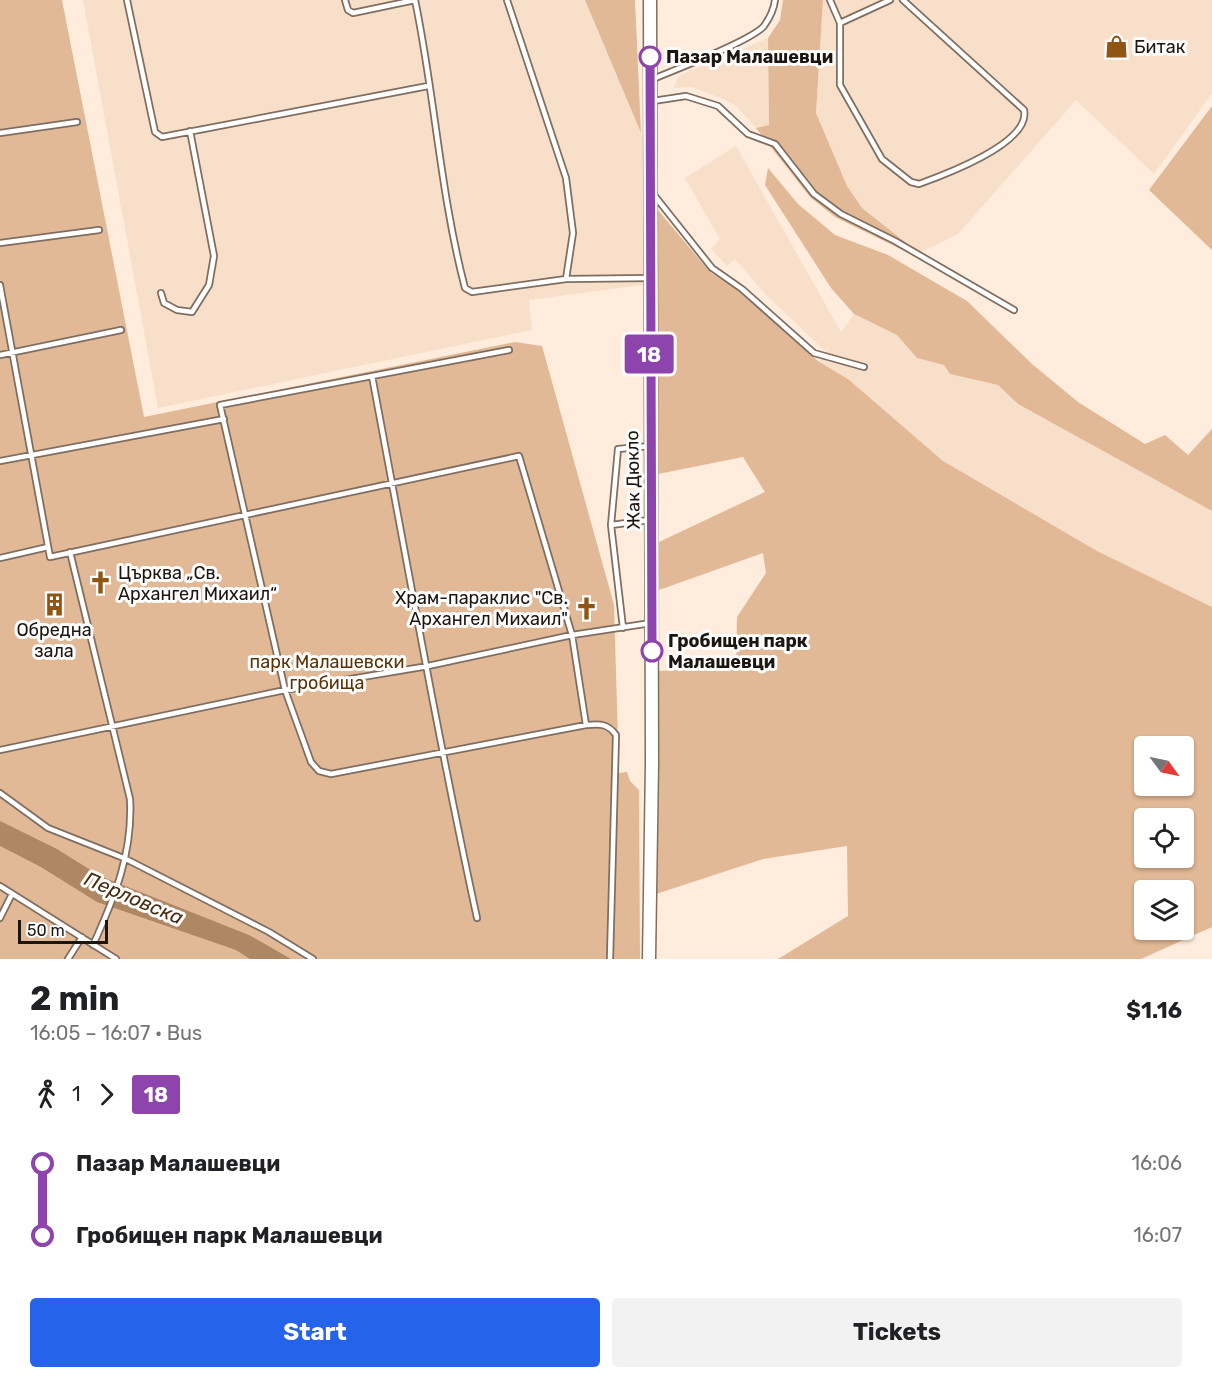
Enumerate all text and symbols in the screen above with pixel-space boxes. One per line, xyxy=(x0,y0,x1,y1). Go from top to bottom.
shop icon: Битак xyxy=(1103,34,1129,60)
place label: Битак xyxy=(1134,36,1186,58)
marker: Пазар Малашевци xyxy=(639,46,661,68)
place label: Пазар Малашевци xyxy=(666,46,833,68)
line badge: 18 xyxy=(622,334,676,374)
text: 18 xyxy=(637,342,661,367)
street label: Жак Дюкло xyxy=(621,430,645,530)
place label: Църква „Св. Архангел Михаил“ xyxy=(118,562,277,605)
church icon: Църква „Св. Архангел Михаил“ xyxy=(87,570,113,596)
place label: Храм-параклис "Св. Архангел Михаил" xyxy=(395,587,568,630)
building icon: Обредна зала xyxy=(41,591,67,617)
church icon: Храм-параклис "Св. Архангел Михаил" xyxy=(573,595,599,621)
place label: Обредна зала xyxy=(16,619,92,662)
place label: Гробищен парк Малашевци xyxy=(668,630,808,673)
marker: Гробищен парк Малашевци xyxy=(641,640,663,662)
park label: парк Малашевски гробища xyxy=(250,651,404,694)
north arrow xyxy=(1134,736,1194,796)
map controls xyxy=(1134,736,1194,940)
button: locate xyxy=(1134,808,1194,868)
water label: Перловска xyxy=(81,866,187,930)
button: layers xyxy=(1134,880,1194,940)
scale bar xyxy=(18,917,108,944)
text: 50 m xyxy=(27,921,65,940)
text: 2 min xyxy=(30,979,119,1018)
text: $1.16 xyxy=(1126,997,1182,1024)
text: 16:05 – 16:07 · Bus xyxy=(30,1021,202,1045)
icon: walk xyxy=(30,1078,63,1111)
icon: forward xyxy=(90,1078,123,1111)
text: 1 xyxy=(72,1082,81,1106)
text: 18 xyxy=(144,1082,168,1107)
text: Пазар Малашевци xyxy=(76,1150,280,1177)
text: 16:06 xyxy=(1132,1151,1182,1175)
text: Гробищен парк Малашевци xyxy=(76,1222,383,1249)
text: 16:07 xyxy=(1133,1223,1182,1247)
button: Start xyxy=(30,1298,600,1367)
button: Tickets xyxy=(612,1298,1182,1367)

